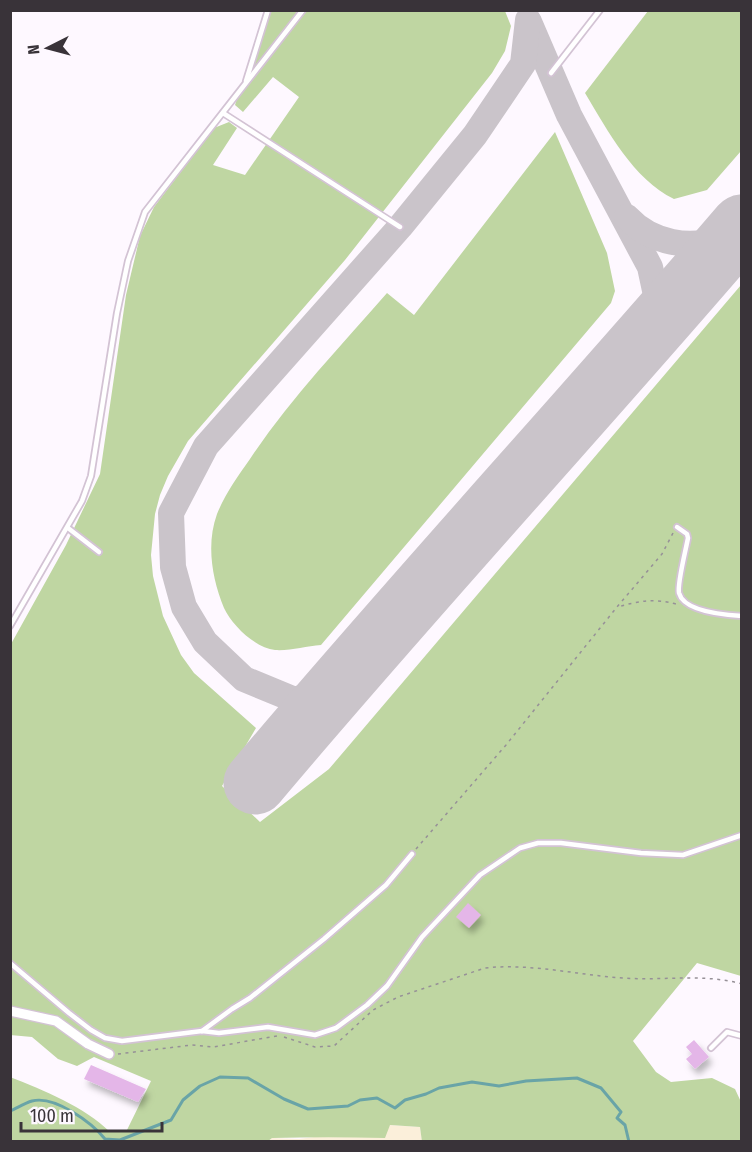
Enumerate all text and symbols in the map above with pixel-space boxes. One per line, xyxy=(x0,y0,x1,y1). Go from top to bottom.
north arrow xyxy=(18,18,78,78)
text: N xyxy=(24,44,44,55)
scale bar xyxy=(21,1095,162,1133)
text: 100 m xyxy=(30,1105,74,1127)

